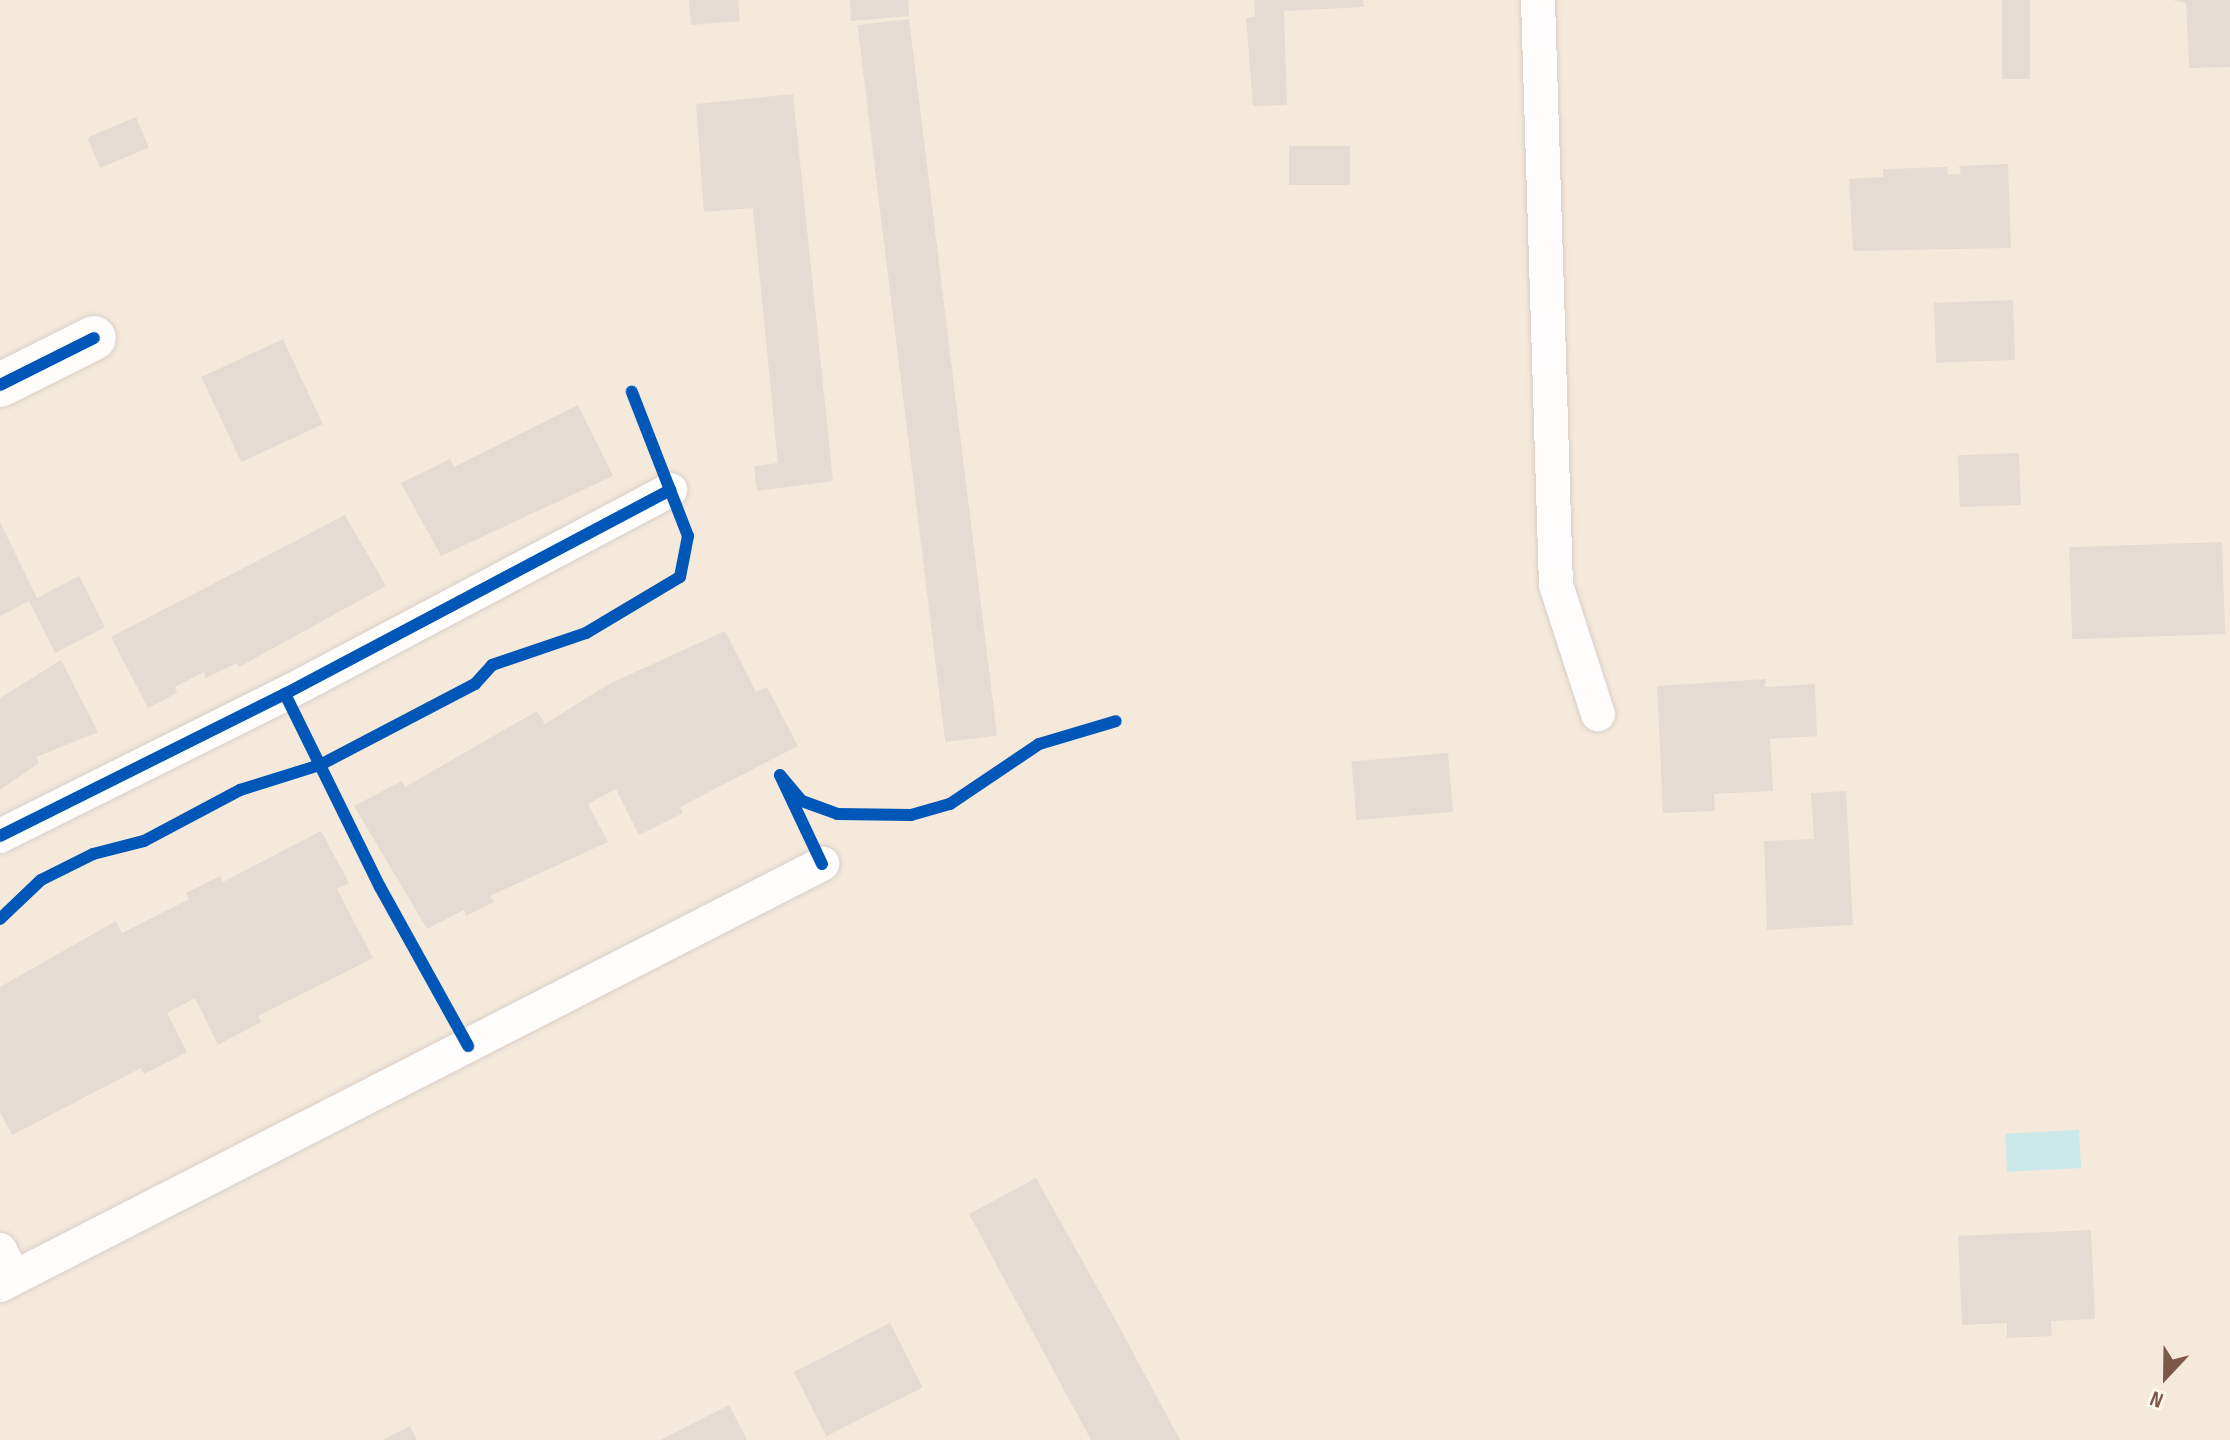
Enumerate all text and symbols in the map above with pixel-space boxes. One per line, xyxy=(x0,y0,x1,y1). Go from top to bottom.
north arrow xyxy=(2126,1336,2206,1416)
text: N xyxy=(2146,1384,2167,1413)

